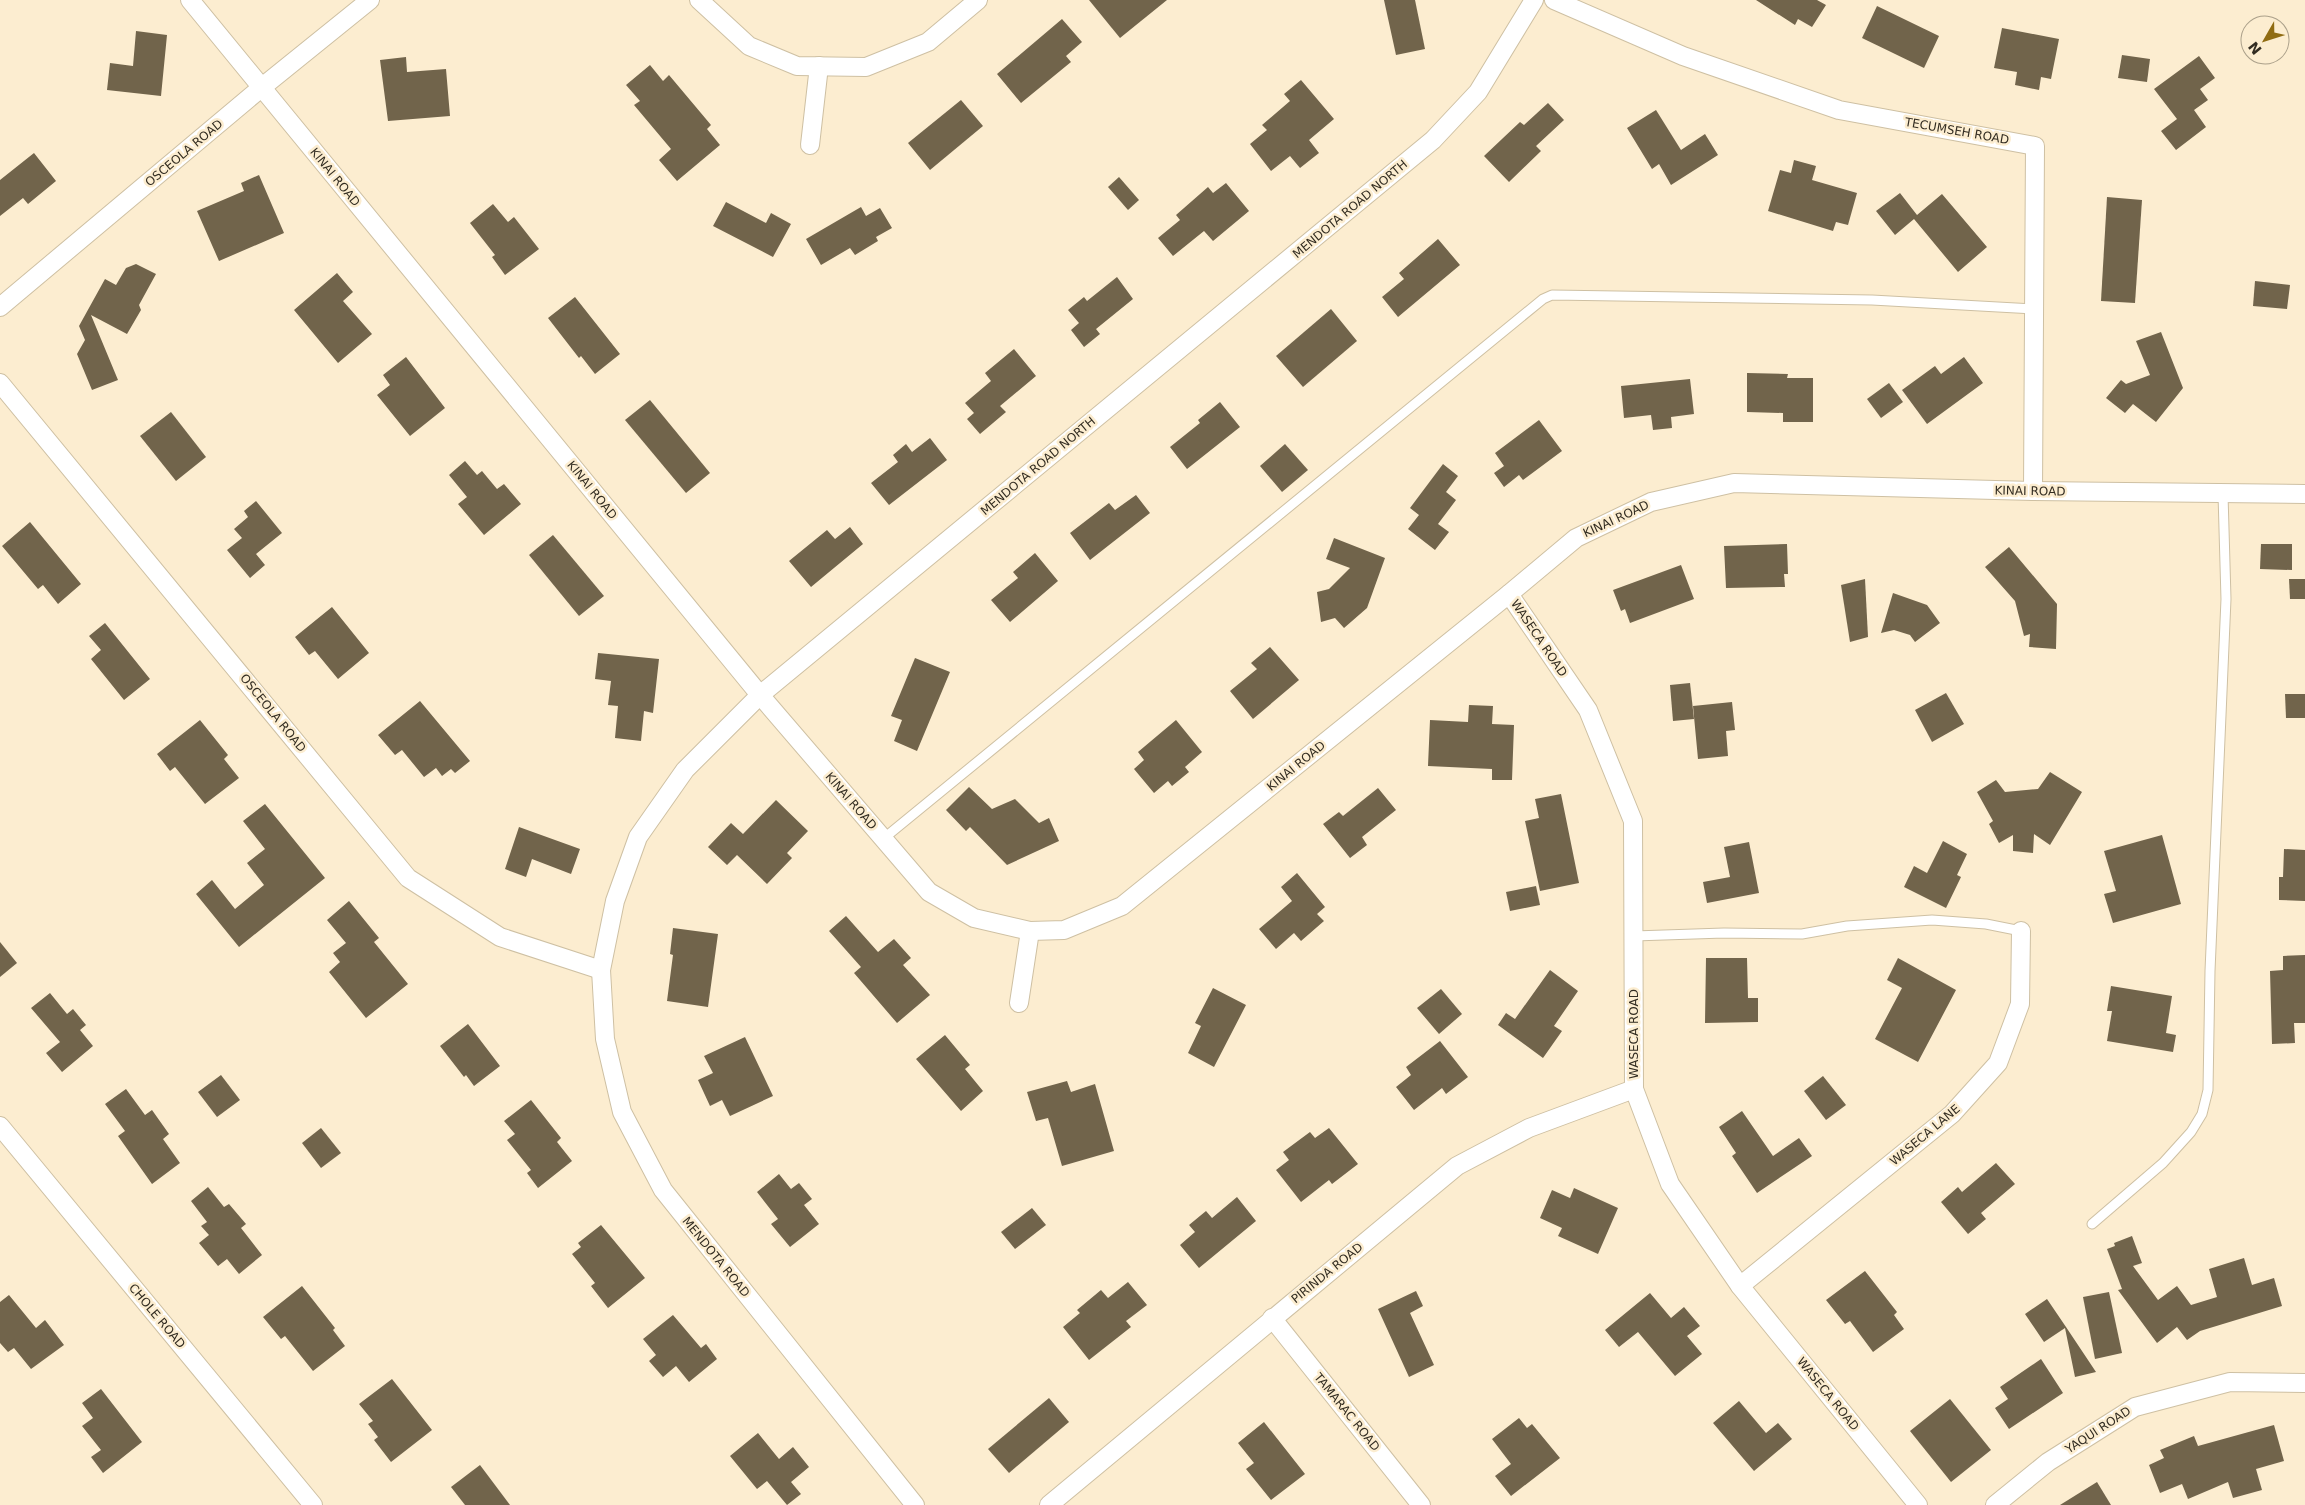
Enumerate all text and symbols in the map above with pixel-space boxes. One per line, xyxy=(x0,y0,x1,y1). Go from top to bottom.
north arrow xyxy=(2240,15,2290,65)
text: N xyxy=(2245,39,2265,58)
street label: TECUMSEH ROAD xyxy=(1903,115,2010,147)
street label: OSCEOLA ROAD xyxy=(143,117,225,189)
street label: KINAI ROAD xyxy=(307,145,363,209)
street label: MENDOTA ROAD NORTH xyxy=(1290,157,1410,261)
street label: MENDOTA ROAD NORTH xyxy=(978,414,1098,518)
street label: KINAI ROAD xyxy=(564,458,620,522)
street label: KINAI ROAD xyxy=(1994,483,2066,499)
street label: KINAI ROAD xyxy=(1581,498,1651,540)
street label: WASECA ROAD xyxy=(1508,597,1570,679)
street label: OSCEOLA ROAD xyxy=(237,671,309,755)
street label: KINAI ROAD xyxy=(1264,738,1328,794)
street label: KINAI ROAD xyxy=(822,770,880,832)
street label: WASECA ROAD xyxy=(1627,989,1641,1079)
street label: WASECA LANE xyxy=(1887,1102,1963,1168)
street label: MENDOTA ROAD xyxy=(679,1214,753,1300)
street label: PIRINDA ROAD xyxy=(1289,1240,1365,1306)
street label: CHOLE ROAD xyxy=(126,1281,188,1351)
street label: WASECA ROAD xyxy=(1794,1355,1862,1433)
street label: TAMARAC ROAD xyxy=(1311,1369,1383,1454)
street label: YAQUI ROAD xyxy=(2062,1404,2133,1457)

